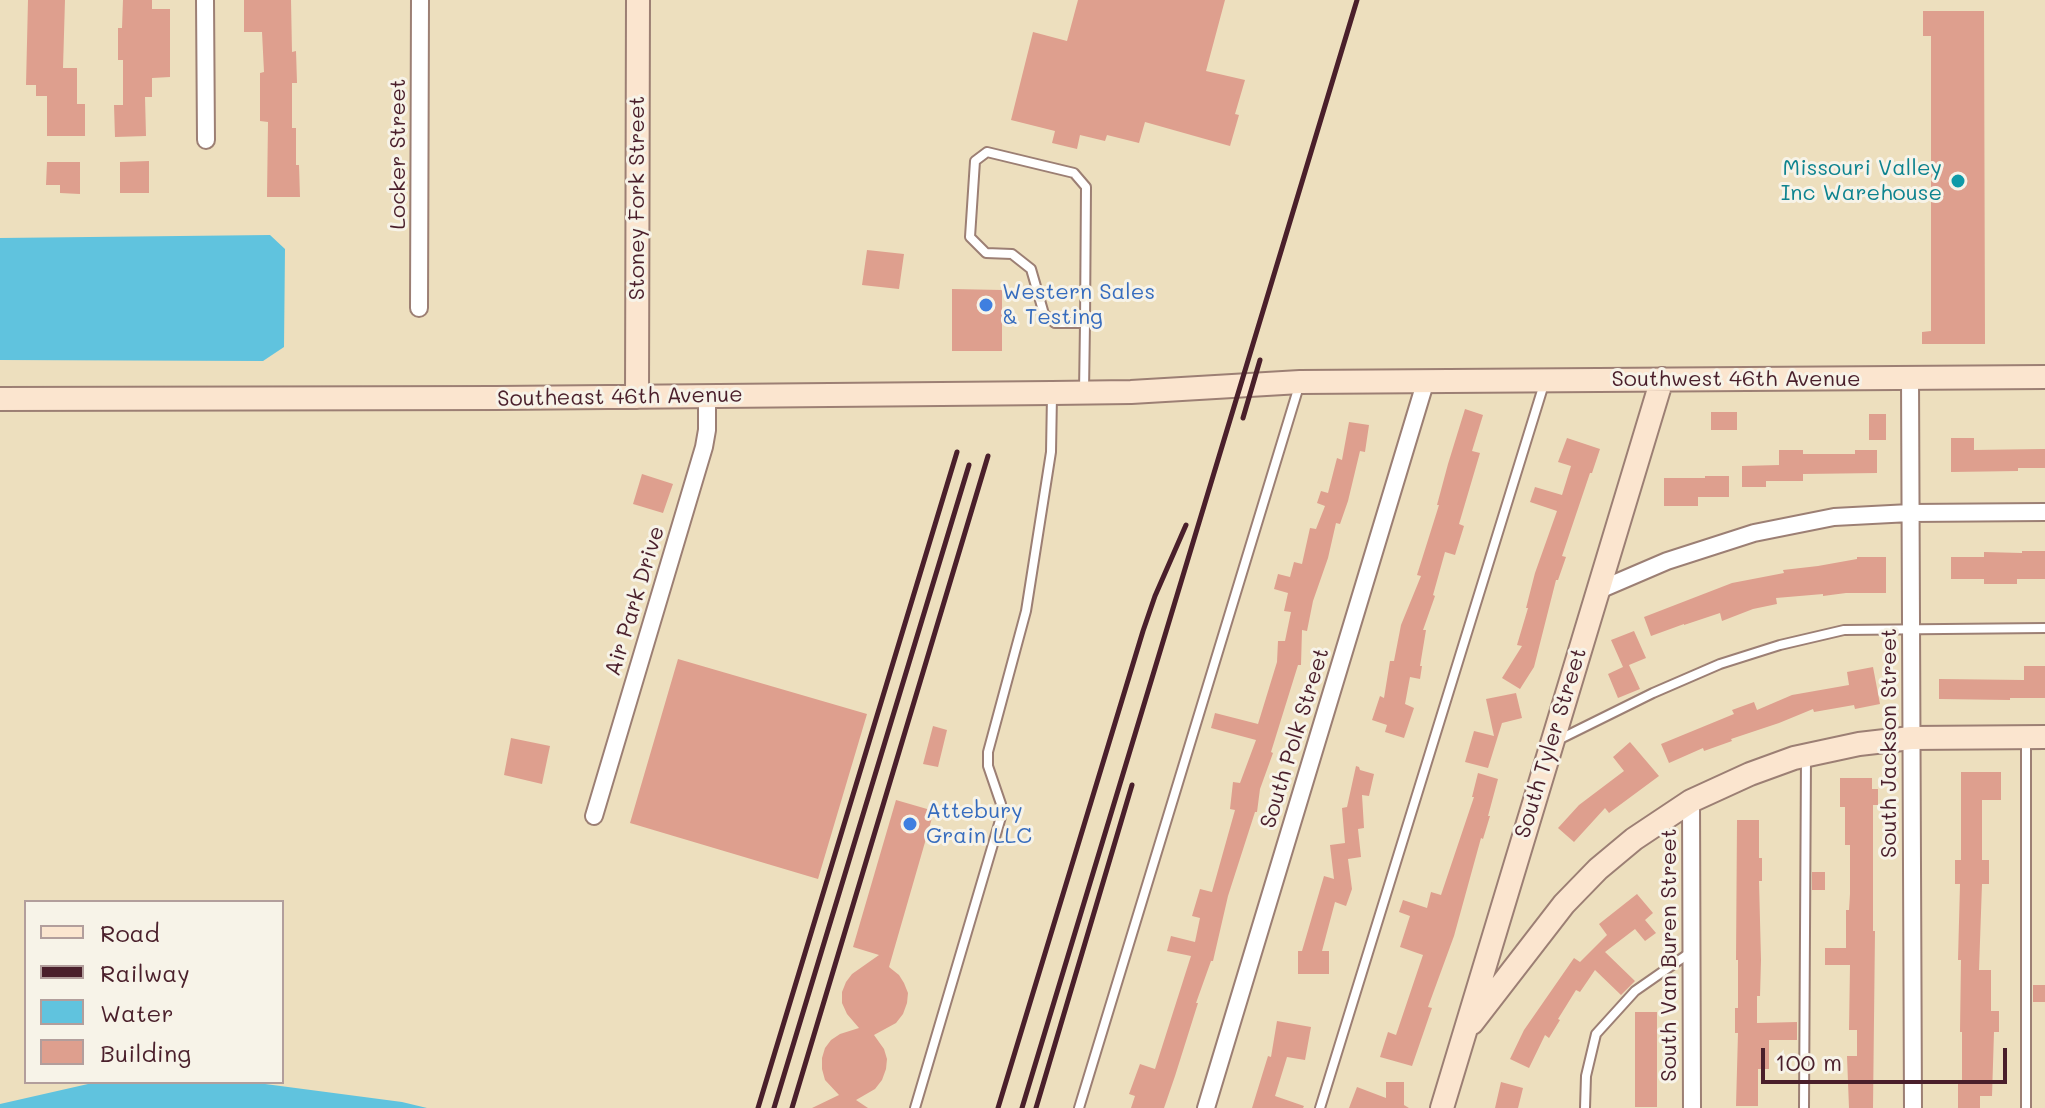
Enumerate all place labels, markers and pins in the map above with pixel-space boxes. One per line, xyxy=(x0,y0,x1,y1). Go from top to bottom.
place label: Missouri Valley Inc Warehouse xyxy=(1781,155,1942,206)
marker: Missouri Valley Inc Warehouse xyxy=(1949,172,1967,190)
place label: Western Sales & Testing xyxy=(1002,279,1155,330)
marker: Western Sales & Testing xyxy=(977,296,995,314)
place label: Attebury Grain LLC xyxy=(926,798,1032,850)
marker: Attebury Grain LLC xyxy=(901,815,919,833)

